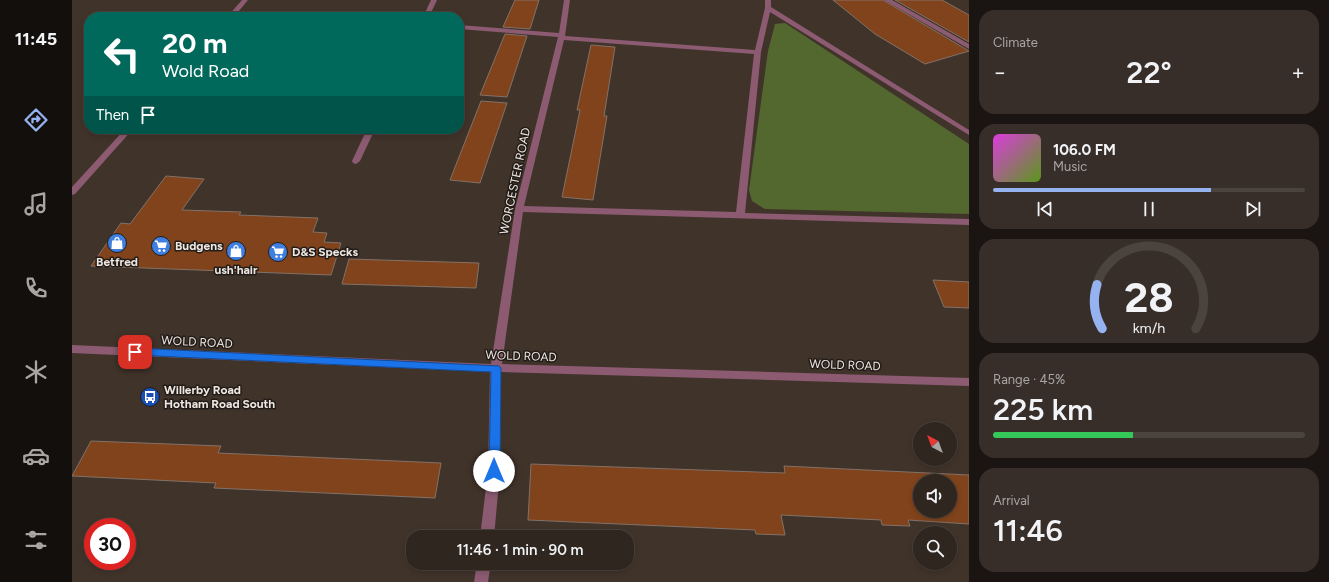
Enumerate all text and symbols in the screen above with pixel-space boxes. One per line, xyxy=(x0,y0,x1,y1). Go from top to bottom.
text: 20 m xyxy=(162,26,227,60)
text: 11:45 xyxy=(15,28,57,50)
icon: left xyxy=(96,28,148,80)
text: Climate xyxy=(993,35,1038,50)
text: 22° xyxy=(1126,54,1172,91)
text: − xyxy=(993,59,1007,86)
text: + xyxy=(1291,59,1305,86)
text: Wold Road xyxy=(162,60,249,82)
icon: arrive xyxy=(137,104,159,126)
icon: directions xyxy=(22,106,50,134)
text: Then xyxy=(96,106,129,124)
street label: WORCESTER ROAD xyxy=(497,126,533,236)
text: 106.0 FM xyxy=(1053,141,1116,159)
text: Music xyxy=(1053,159,1087,174)
icon: music xyxy=(22,190,50,218)
icon: previous xyxy=(1034,198,1056,220)
icon: pause xyxy=(1138,198,1160,220)
icon: next xyxy=(1242,198,1264,220)
shop icon: Betfred xyxy=(106,232,128,254)
supermarket icon: Budgens xyxy=(150,235,172,257)
place label: Budgens xyxy=(175,239,223,253)
shop icon: ush'hair xyxy=(225,240,247,262)
supermarket icon: D&S Specks xyxy=(267,241,289,263)
place label: D&S Specks xyxy=(292,245,358,259)
place label: Betfred xyxy=(96,255,138,269)
place label: ush'hair xyxy=(214,263,258,277)
text: 28 xyxy=(1124,272,1174,322)
icon: phone xyxy=(22,274,50,302)
text: km/h xyxy=(1133,319,1165,337)
street label: WOLD ROAD xyxy=(161,333,233,351)
pin xyxy=(118,335,152,369)
icon: arrive xyxy=(124,341,146,363)
street label: WOLD ROAD xyxy=(485,348,557,364)
street label: WOLD ROAD xyxy=(809,357,881,373)
icon: climate xyxy=(22,358,50,386)
text: Range · 45% xyxy=(993,372,1065,387)
place label: Willerby Road Hotham Road South xyxy=(164,383,275,411)
bus stop icon: Willerby Road Hotham Road South xyxy=(139,386,161,408)
text: 225 km xyxy=(993,391,1093,428)
north arrow xyxy=(913,422,957,466)
map controls xyxy=(913,422,957,570)
icon: car xyxy=(22,442,50,470)
position arrow xyxy=(473,450,515,492)
button: sound xyxy=(913,474,957,518)
text: Arrival xyxy=(993,493,1030,508)
text: 11:46 xyxy=(993,512,1063,549)
speed limit sign: 30 xyxy=(84,518,136,570)
icon: filters xyxy=(22,526,50,554)
button: search xyxy=(913,526,957,570)
text: 11:46 · 1 min · 90 m xyxy=(457,541,583,559)

